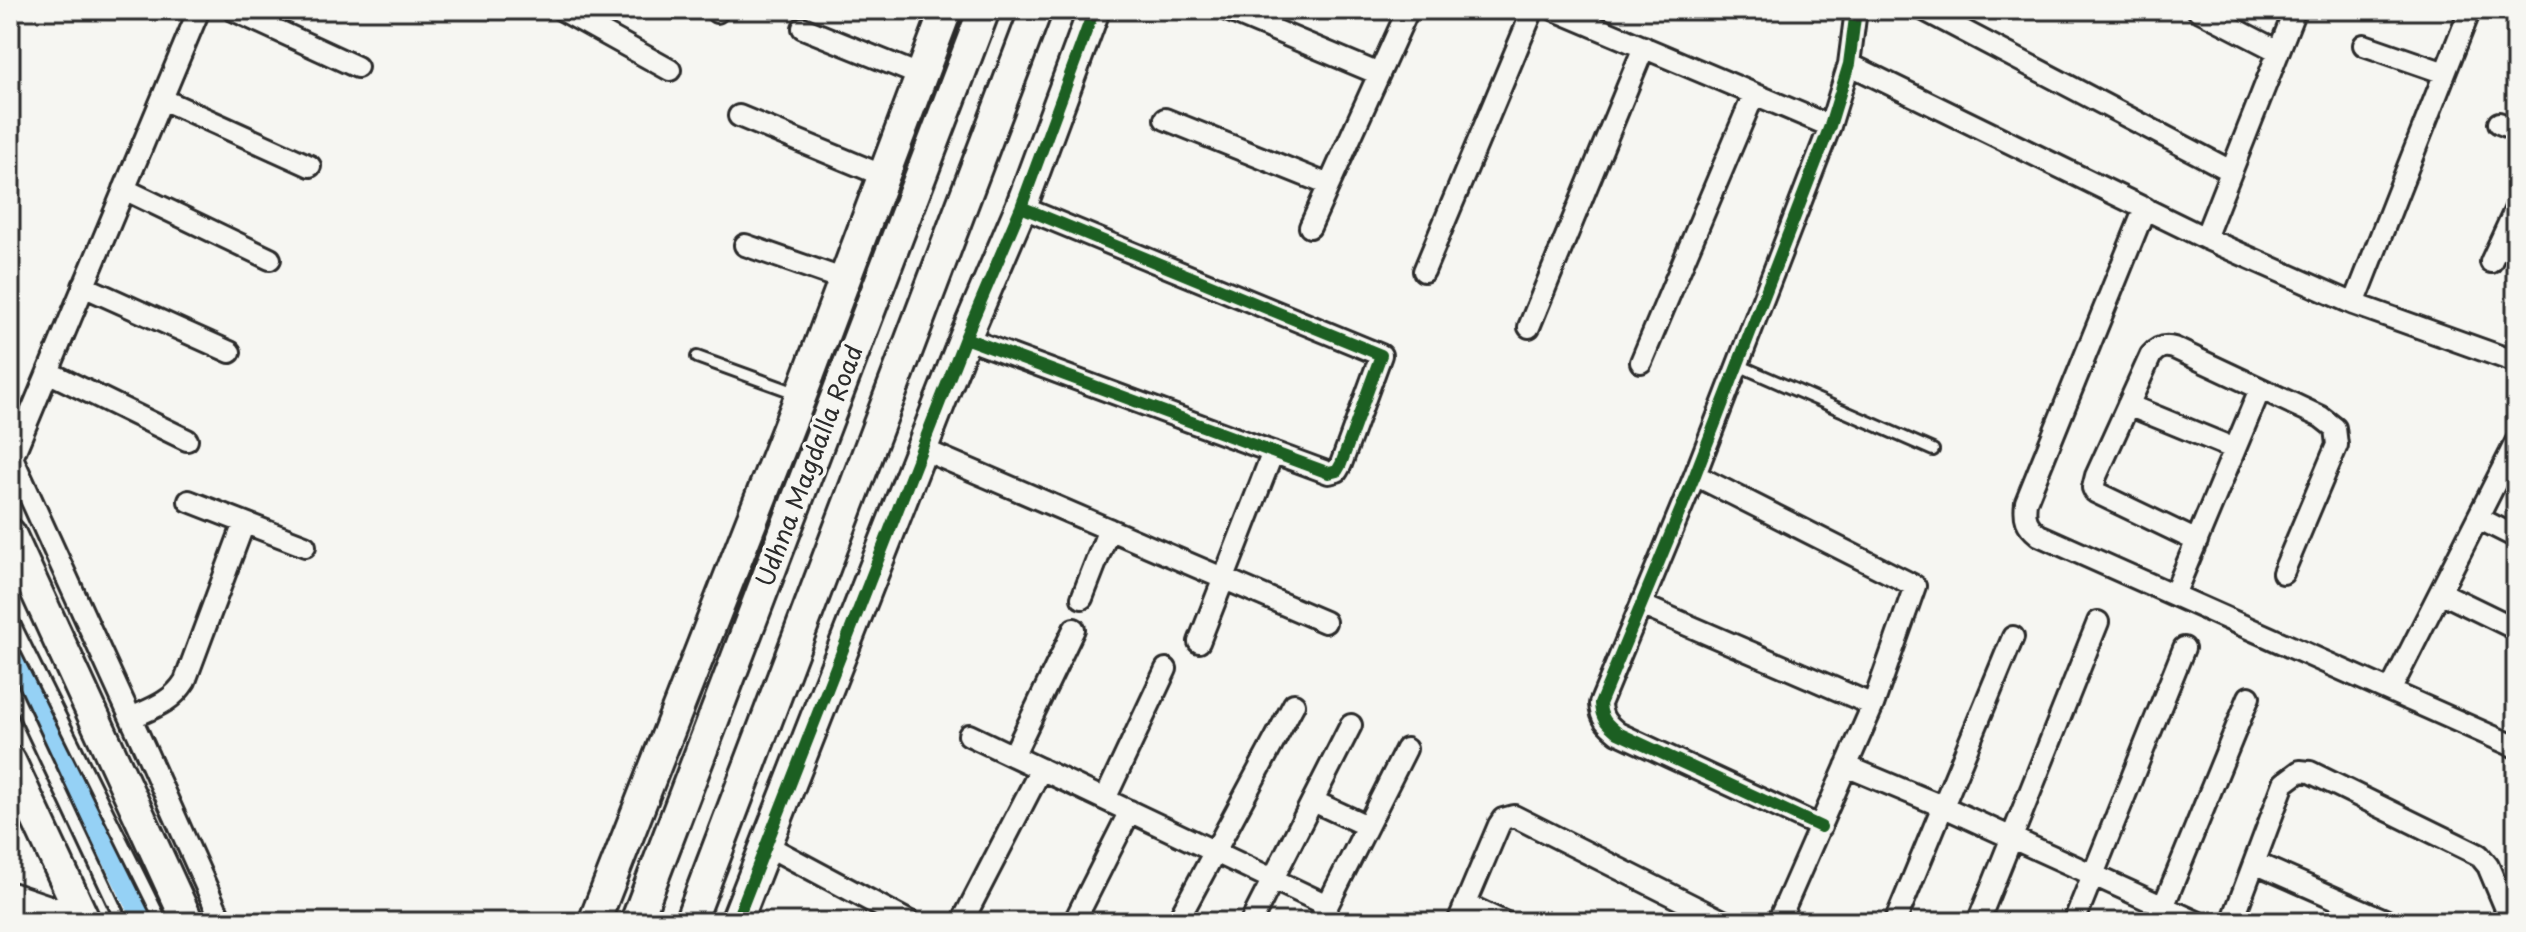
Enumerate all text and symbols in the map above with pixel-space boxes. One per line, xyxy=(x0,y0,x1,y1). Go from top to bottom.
street label: Udhna Magdalla Road xyxy=(745,339,871,591)

